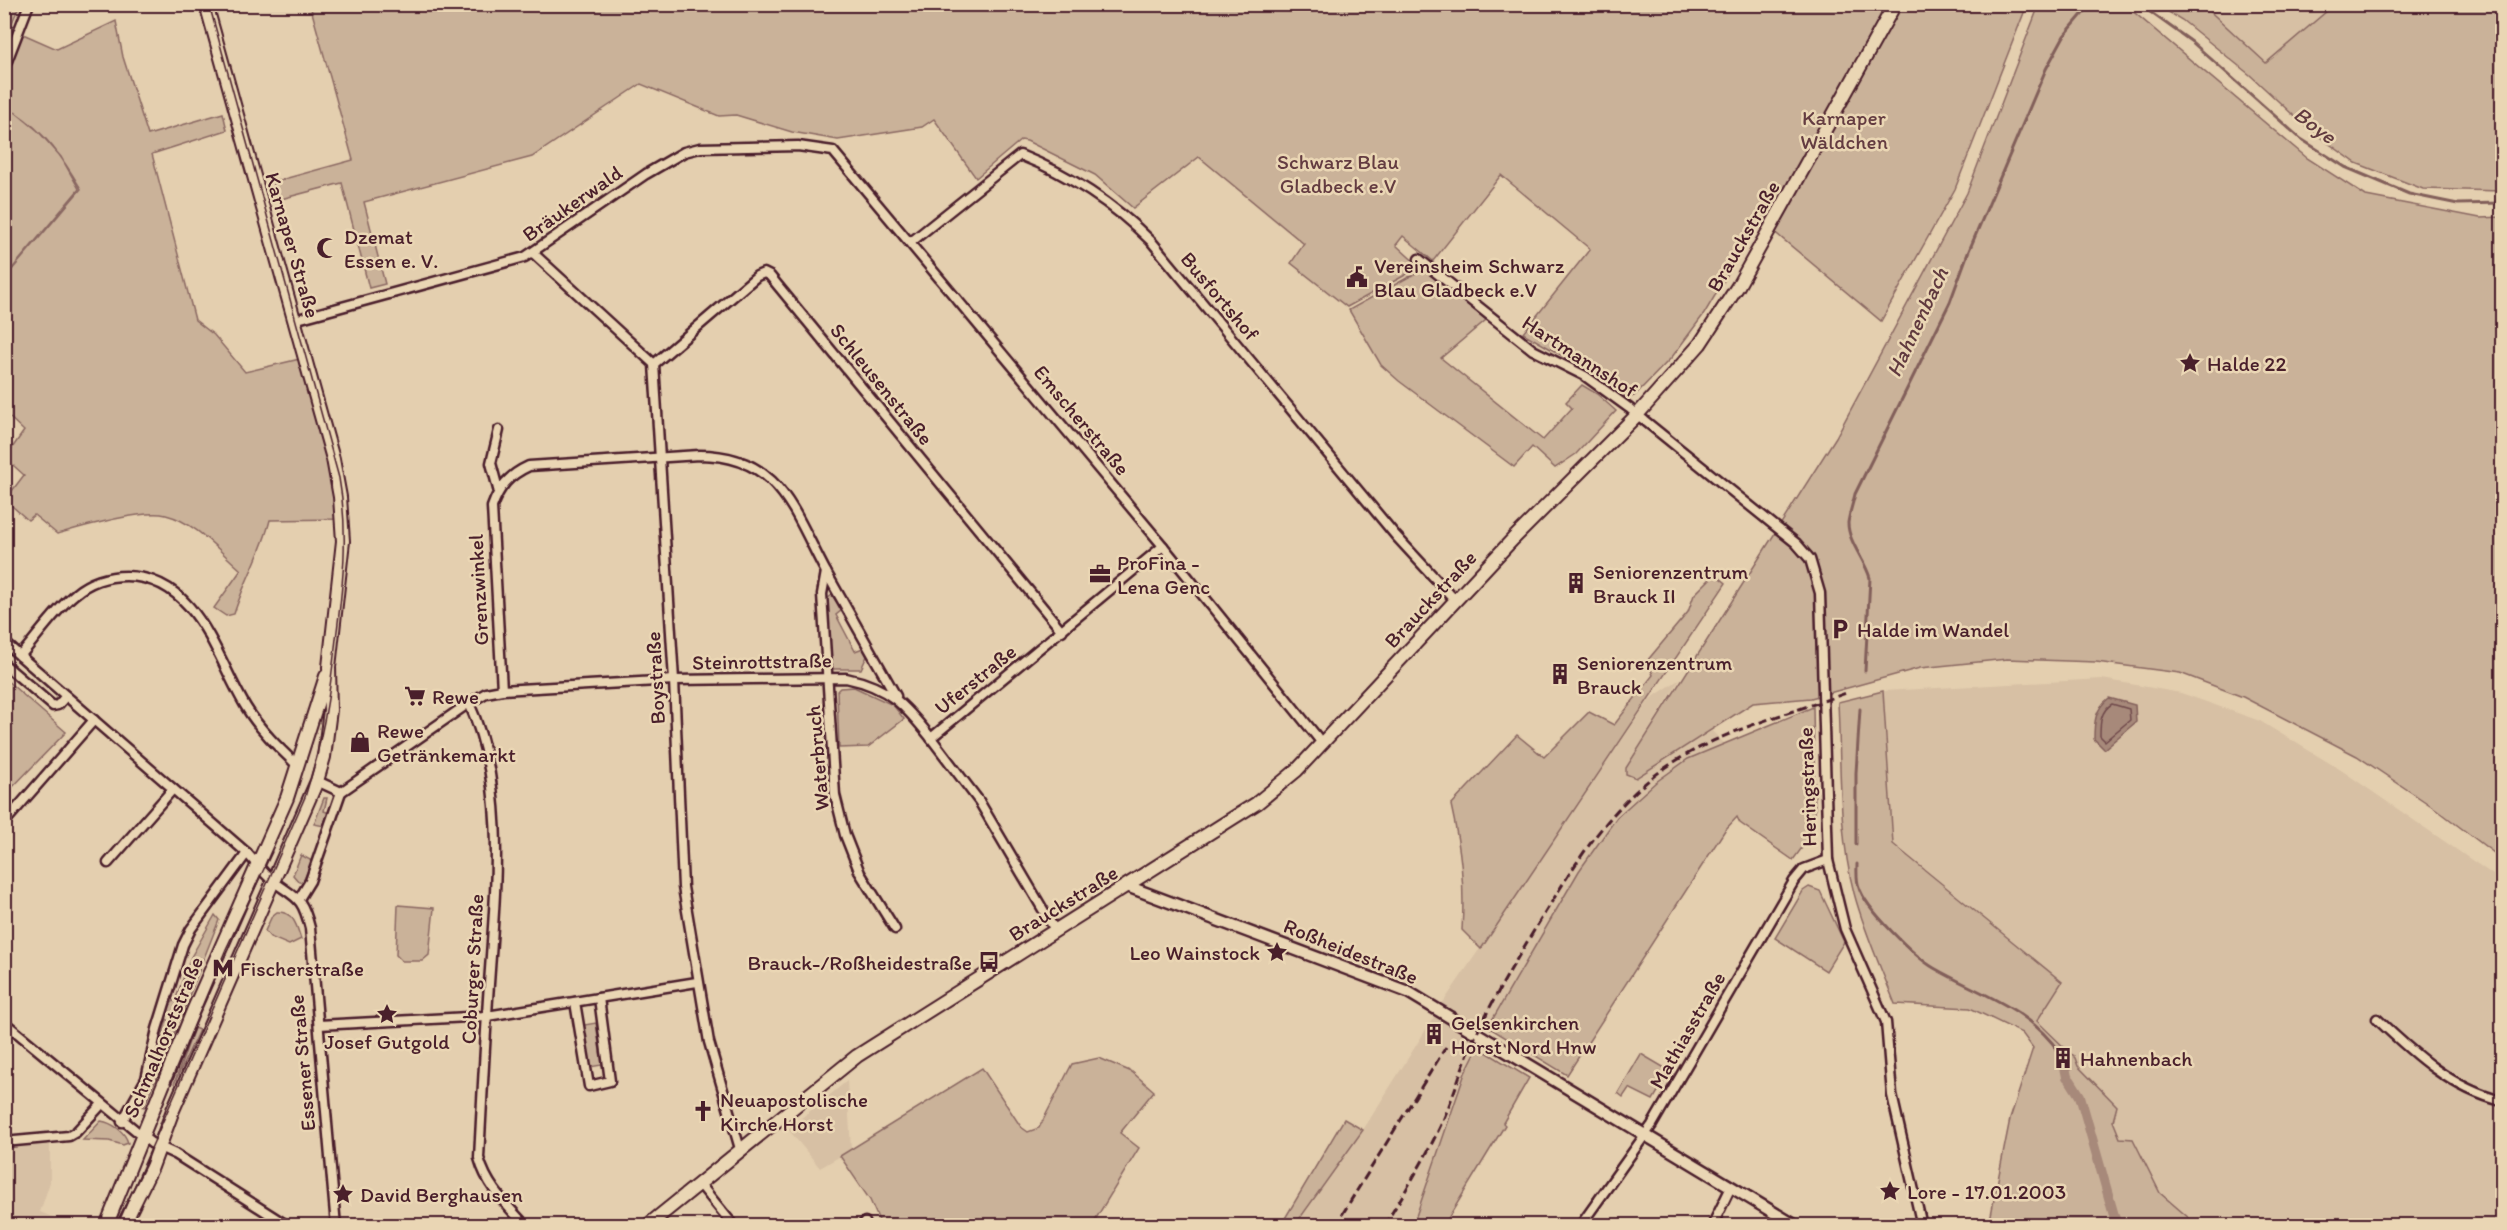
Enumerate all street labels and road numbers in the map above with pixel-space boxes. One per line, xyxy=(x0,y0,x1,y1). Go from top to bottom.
street label: Bräukerwald xyxy=(517,159,627,247)
street label: Karnaper Straße xyxy=(260,169,326,321)
street label: Brauckstraße xyxy=(1701,176,1785,296)
street label: Busfortshof xyxy=(1176,246,1264,346)
street label: Hartmannshof xyxy=(1518,310,1642,402)
street label: Schleusenstraße xyxy=(825,318,939,450)
street label: Emscherstraße xyxy=(1029,360,1135,480)
street label: Grenzwinkel xyxy=(463,534,493,646)
street label: Brauckstraße xyxy=(1379,545,1481,653)
street label: Boystraße xyxy=(640,631,670,725)
street label: Uferstraße xyxy=(929,638,1021,720)
street label: Steinrottstraße xyxy=(692,647,832,675)
street label: Waterbruch xyxy=(800,704,834,812)
street label: Heringstraße xyxy=(1792,727,1822,847)
street label: Brauckstraße xyxy=(1004,860,1122,946)
street label: Coburger Straße xyxy=(456,893,488,1045)
street label: Roßheidestraße xyxy=(1280,913,1422,989)
street label: Schmalhorststraße xyxy=(118,953,208,1121)
street label: Mathiasstraße xyxy=(1643,967,1731,1093)
street label: Essener Straße xyxy=(284,994,320,1132)

